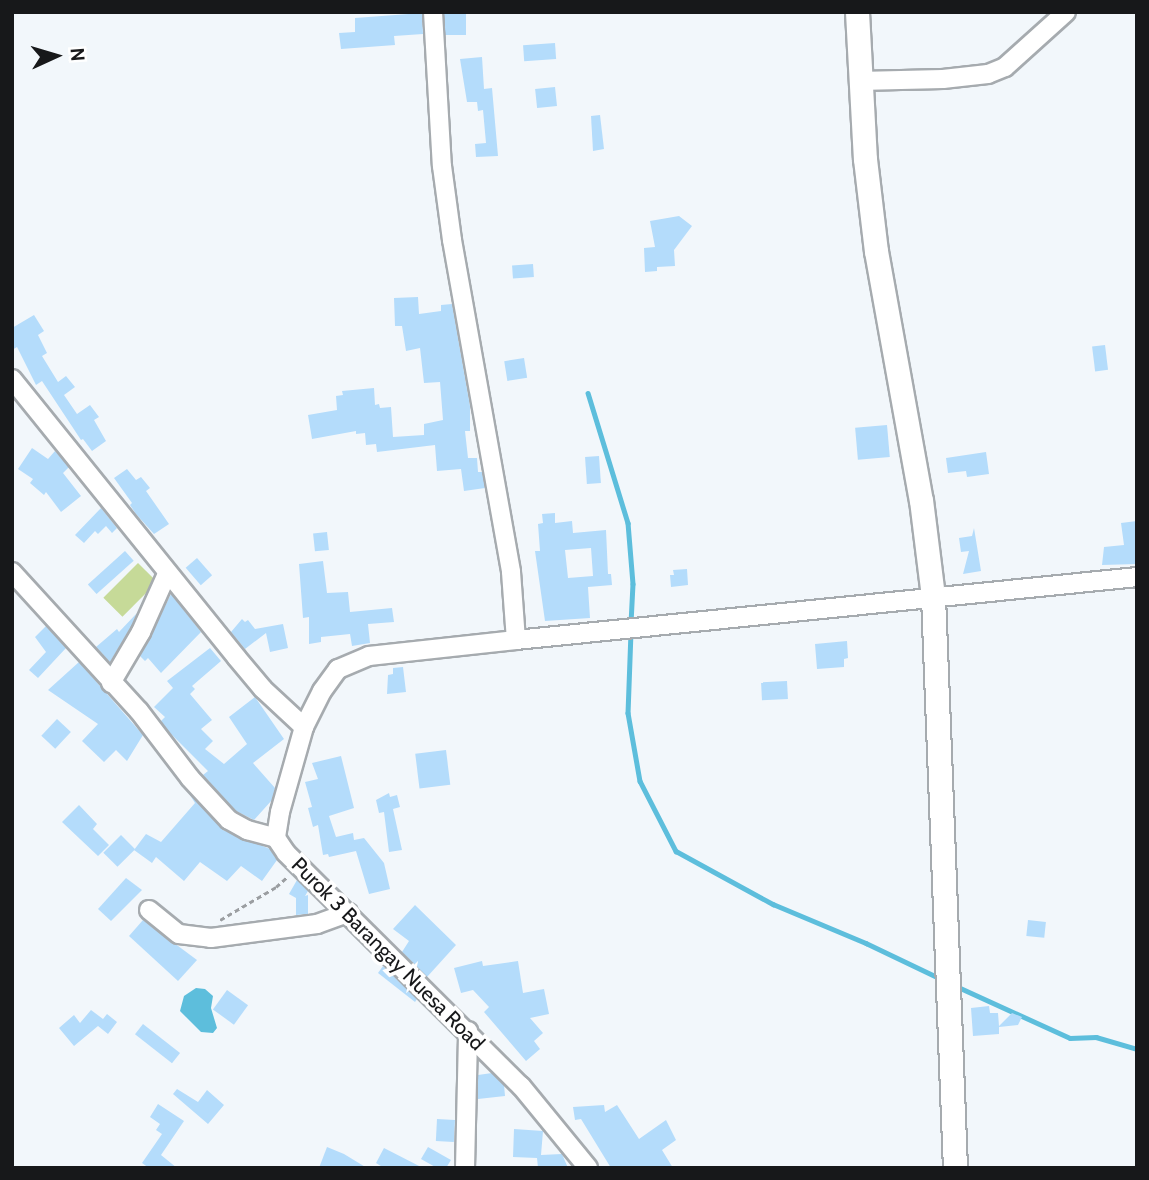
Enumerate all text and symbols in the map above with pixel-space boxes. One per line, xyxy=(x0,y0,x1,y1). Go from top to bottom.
north arrow xyxy=(21,21,91,91)
text: N xyxy=(66,47,89,62)
street label: Purok 3 Barangay Nuesa Road xyxy=(286,852,490,1056)

